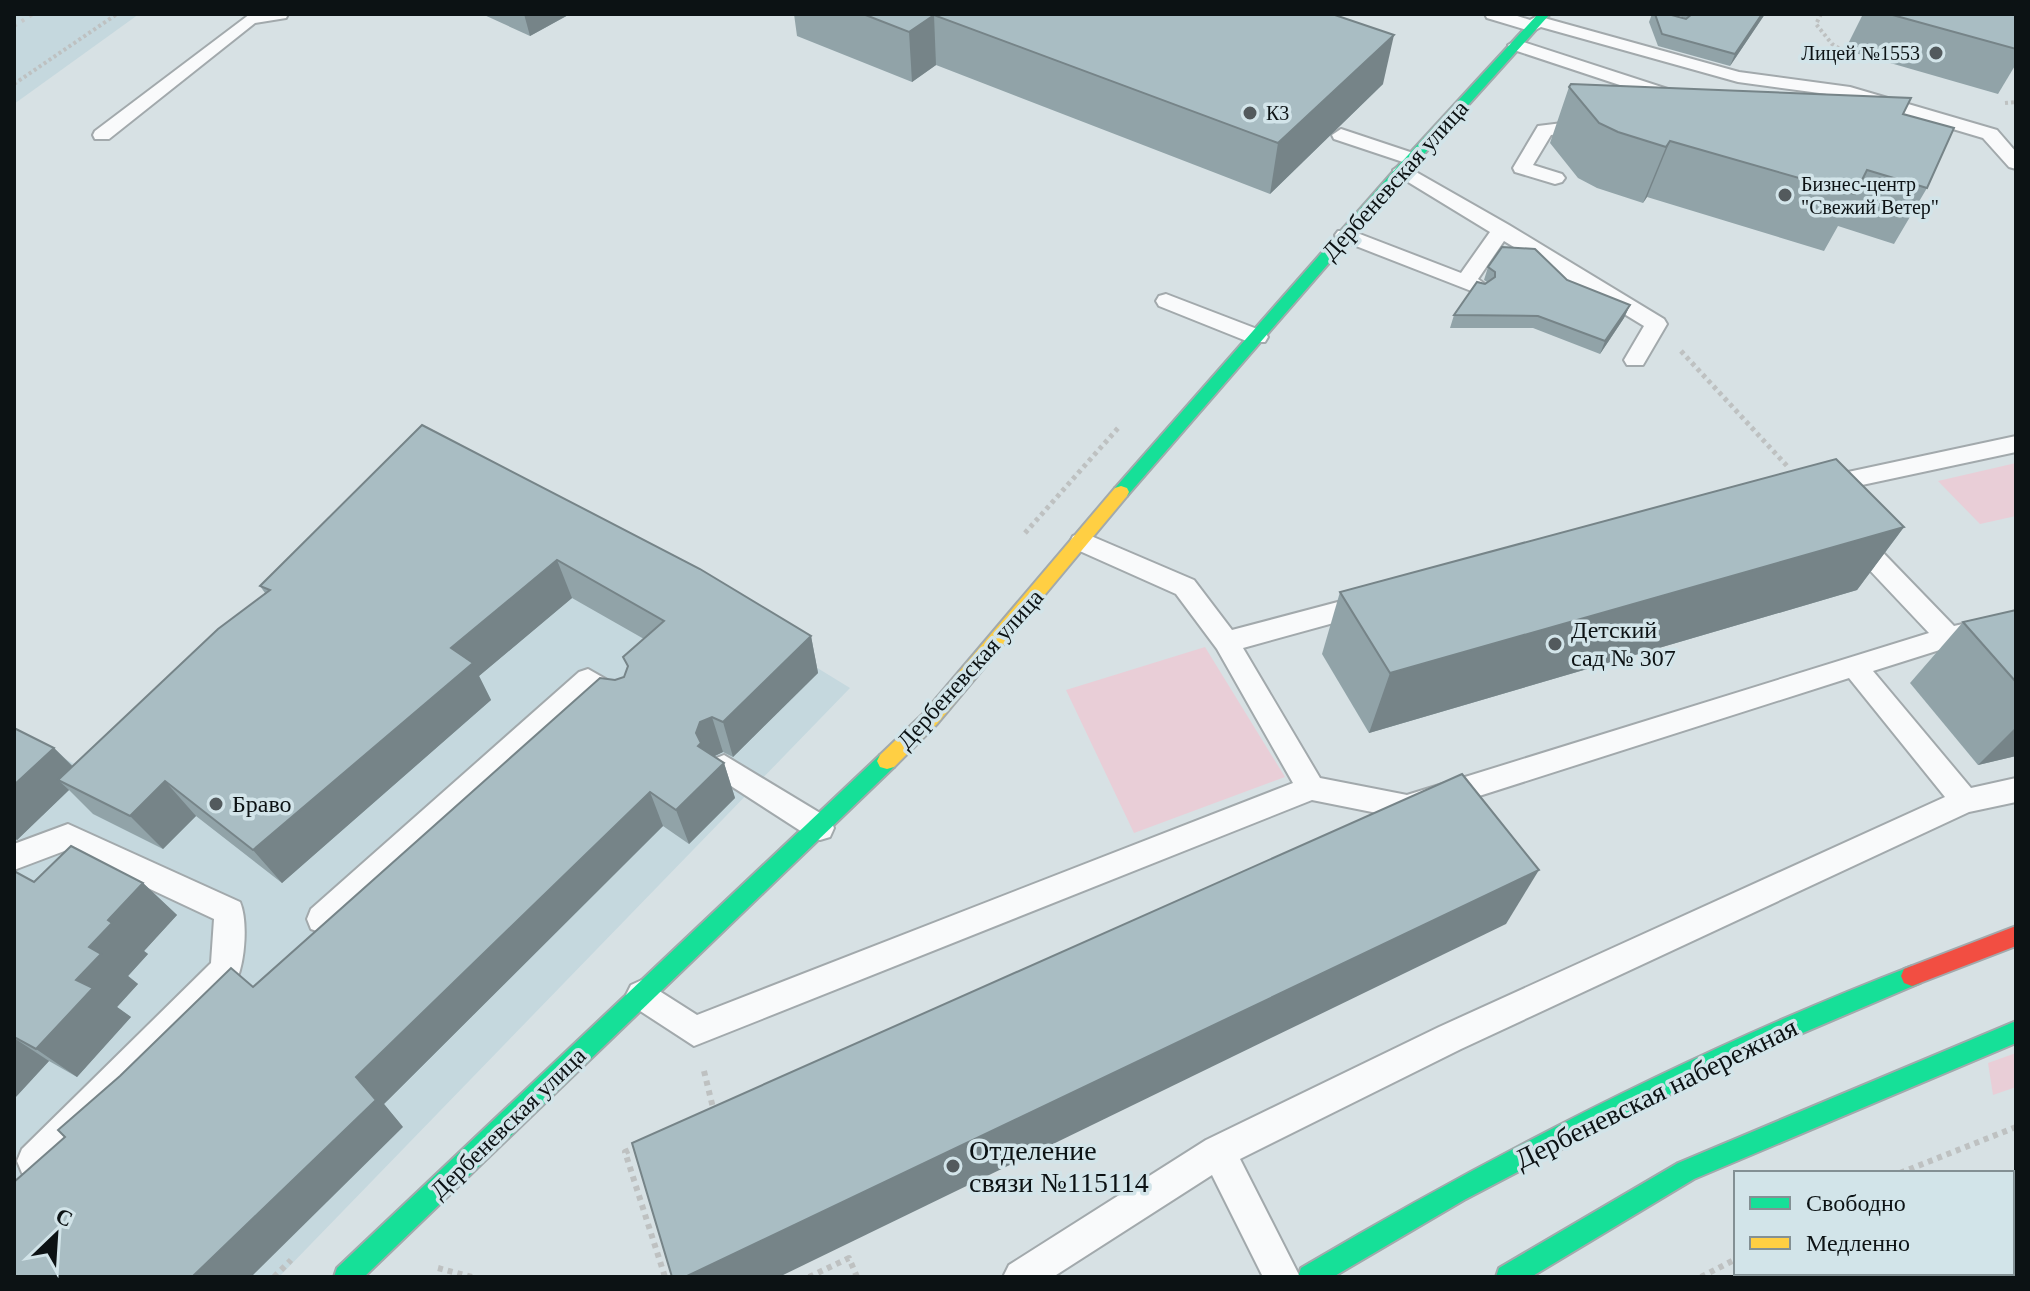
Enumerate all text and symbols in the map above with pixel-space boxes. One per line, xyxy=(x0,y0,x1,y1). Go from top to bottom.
place label: Лицей №1553 xyxy=(1801,42,1920,65)
marker: Лицей №1553 xyxy=(1927,44,1945,62)
street label: Дербеневская улица xyxy=(1317,95,1474,265)
place label: К3 xyxy=(1266,102,1289,124)
marker: К3 xyxy=(1241,104,1259,122)
place label: Бизнес-центр "Свежий Ветер" xyxy=(1801,173,1939,219)
marker: Бизнес-центр "Свежий Ветер" xyxy=(1776,186,1794,204)
street label: Дербеневская улица xyxy=(892,584,1049,754)
place label: Детский сад № 307 xyxy=(1571,617,1676,671)
marker: Детский сад № 307 xyxy=(1546,635,1564,653)
place label: Браво xyxy=(232,791,292,817)
marker: Браво xyxy=(207,795,225,813)
street label: Дербеневская набережная xyxy=(1510,1011,1802,1175)
street label: Дербеневская улица xyxy=(425,1042,591,1204)
place label: Отделение связи №115114 xyxy=(969,1135,1149,1198)
marker: Отделение связи №115114 xyxy=(944,1157,962,1175)
legend xyxy=(1734,1171,2014,1275)
text: Свободно xyxy=(1806,1190,1906,1216)
north arrow xyxy=(16,1195,96,1275)
text: С xyxy=(52,1203,77,1232)
text: Медленно xyxy=(1806,1230,1910,1256)

